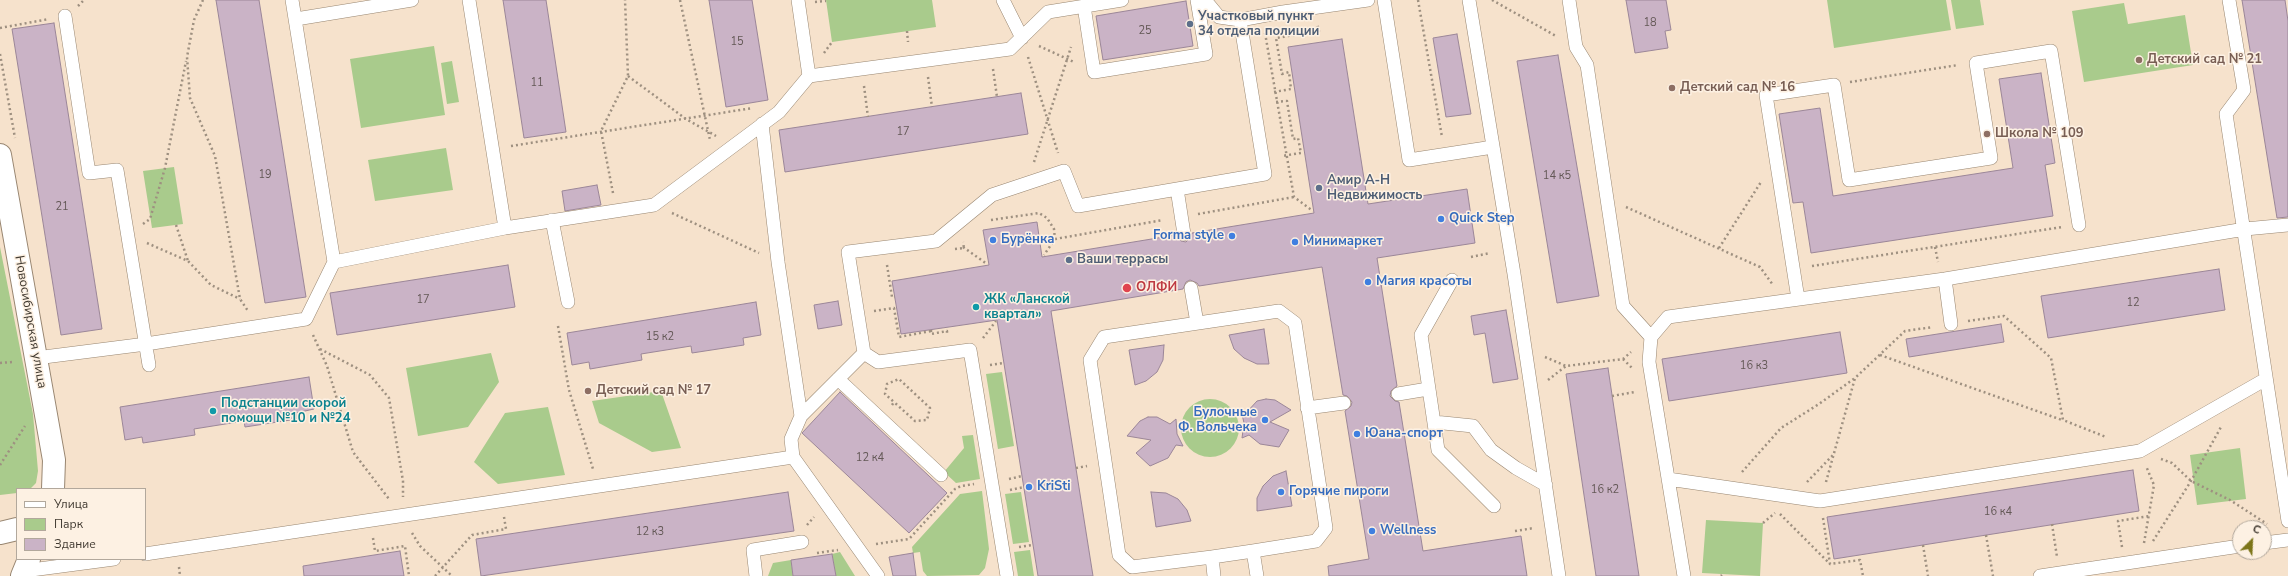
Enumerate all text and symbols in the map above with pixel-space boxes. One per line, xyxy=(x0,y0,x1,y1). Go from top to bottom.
place label: Участковый пункт 34 отдела полиции xyxy=(1198,9,1319,40)
house number: 18 xyxy=(1643,16,1657,30)
marker: Участковый пункт 34 отдела полиции xyxy=(1185,19,1195,29)
house number: 25 xyxy=(1138,24,1152,38)
house number: 15 xyxy=(730,35,744,49)
place label: Детский сад № 21 xyxy=(2147,52,2262,68)
marker: Детский сад № 21 xyxy=(2134,55,2144,65)
house number: 11 xyxy=(530,76,544,90)
place label: Детский сад № 16 xyxy=(1680,80,1795,96)
marker: Детский сад № 16 xyxy=(1667,83,1677,93)
house number: 17 xyxy=(896,125,910,139)
place label: Школа № 109 xyxy=(1995,126,2084,142)
marker: Школа № 109 xyxy=(1982,129,1992,139)
house number: 19 xyxy=(258,168,272,182)
house number: 14 к5 xyxy=(1543,169,1571,183)
place label: Амир А-Н Недвижимость xyxy=(1327,173,1422,204)
marker: Амир А-Н Недвижимость xyxy=(1314,183,1324,193)
house number: 21 xyxy=(55,200,69,214)
place label: Quick Step xyxy=(1449,211,1515,227)
marker: Quick Step xyxy=(1436,214,1446,224)
place label: Forma style xyxy=(1153,228,1224,244)
marker: Forma style xyxy=(1227,231,1237,241)
place label: Бурёнка xyxy=(1001,232,1054,248)
place label: Минимаркет xyxy=(1303,234,1383,250)
marker: Бурёнка xyxy=(988,235,998,245)
marker: Минимаркет xyxy=(1290,237,1300,247)
place label: Ваши террасы xyxy=(1077,252,1168,268)
street label: Новосибирская улица xyxy=(11,254,49,390)
marker: Ваши террасы xyxy=(1064,255,1074,265)
place label: Магия красоты xyxy=(1376,274,1472,290)
marker: Магия красоты xyxy=(1363,277,1373,287)
place label: ОЛФИ xyxy=(1136,280,1177,296)
marker: ОЛФИ xyxy=(1121,282,1133,294)
place label: ЖК «Ланской квартал» xyxy=(984,292,1070,323)
house number: 17 xyxy=(416,293,430,307)
house number: 12 xyxy=(2126,296,2140,310)
marker: ЖК «Ланской квартал» xyxy=(971,302,981,312)
house number: 15 к2 xyxy=(646,330,674,344)
house number: 16 к3 xyxy=(1740,359,1768,373)
place label: Детский сад № 17 xyxy=(596,383,711,399)
marker: Детский сад № 17 xyxy=(583,386,593,396)
place label: Подстанции скорой помощи №10 и №24 xyxy=(221,396,350,427)
place label: Булочные Ф. Вольчека xyxy=(1178,405,1257,436)
marker: Подстанции скорой помощи №10 и №24 xyxy=(208,406,218,416)
marker: Булочные Ф. Вольчека xyxy=(1260,415,1270,425)
place label: Юана-спорт xyxy=(1365,426,1443,442)
marker: Юана-спорт xyxy=(1352,429,1362,439)
house number: 12 к4 xyxy=(856,451,884,465)
place label: KriSti xyxy=(1037,479,1070,495)
marker: KriSti xyxy=(1024,482,1034,492)
house number: 16 к2 xyxy=(1591,483,1619,497)
place label: Горячие пироги xyxy=(1289,484,1389,500)
marker: Горячие пироги xyxy=(1276,487,1286,497)
legend xyxy=(16,488,146,560)
text: Улица xyxy=(54,496,88,512)
house number: 16 к4 xyxy=(1984,505,2012,519)
text: Парк xyxy=(54,516,83,532)
north arrow xyxy=(2232,520,2272,560)
text: С xyxy=(2250,521,2263,538)
place label: Wellness xyxy=(1380,523,1436,539)
house number: 12 к3 xyxy=(636,525,664,539)
marker: Wellness xyxy=(1367,526,1377,536)
text: Здание xyxy=(54,536,96,552)

